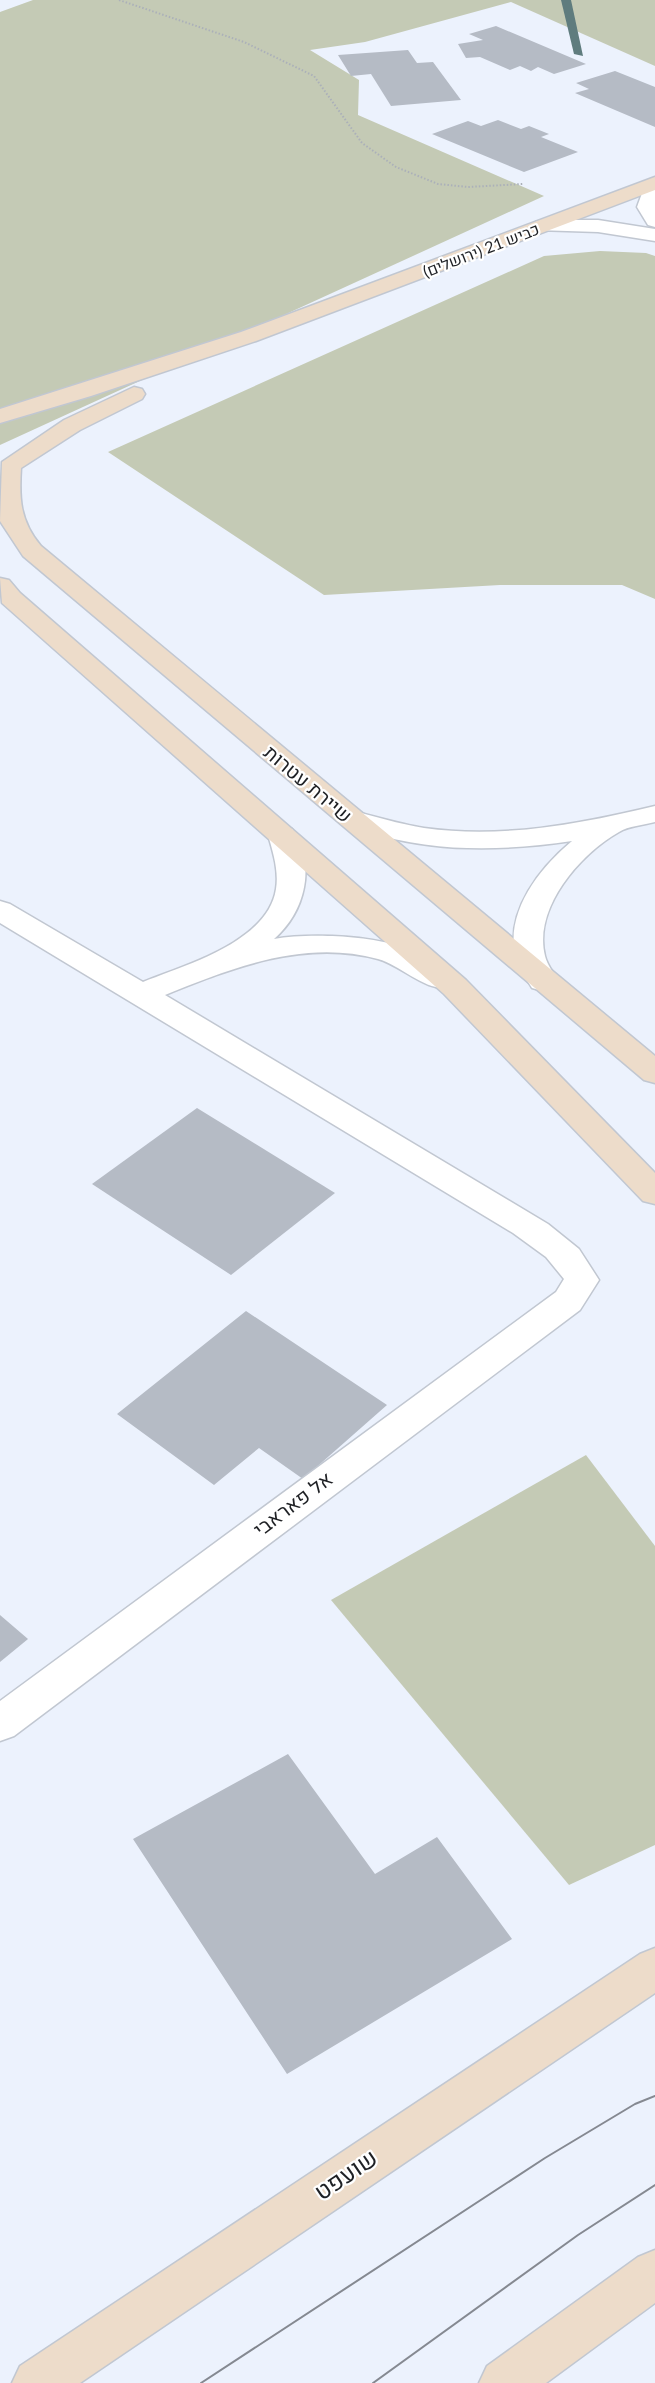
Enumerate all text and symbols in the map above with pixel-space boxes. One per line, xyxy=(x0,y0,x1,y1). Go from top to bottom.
street label: כביש 21 (ירושלים) xyxy=(420,219,542,280)
street label: שיירת עטרות xyxy=(260,739,358,827)
street label: אל פאראבי xyxy=(248,1466,337,1541)
street label: שועפט xyxy=(308,2142,382,2205)

